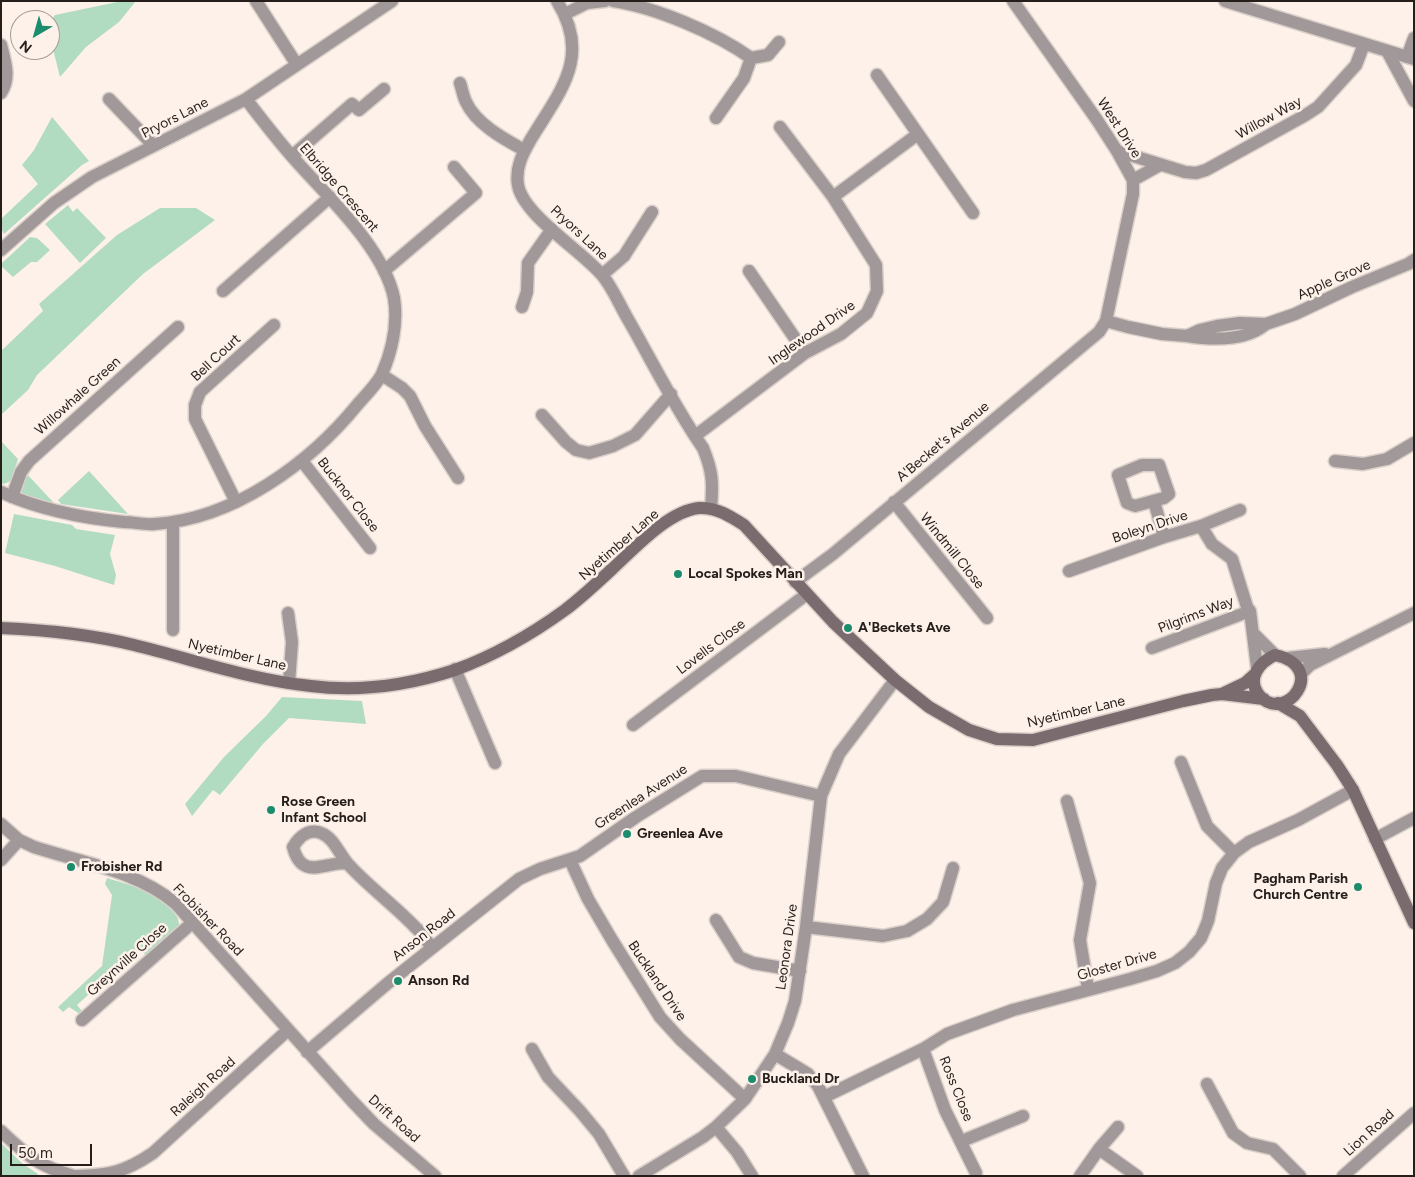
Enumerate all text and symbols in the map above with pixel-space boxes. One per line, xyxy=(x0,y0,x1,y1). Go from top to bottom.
north arrow xyxy=(10,10,60,60)
text: N xyxy=(17,36,36,56)
street label: Willow Way xyxy=(1233,93,1305,143)
street label: Pryors Lane xyxy=(139,94,211,142)
street label: West Drive xyxy=(1093,95,1145,161)
street label: Elbridge Crescent xyxy=(296,140,382,236)
street label: Pryors Lane xyxy=(547,202,611,264)
street label: Apple Grove xyxy=(1295,256,1373,304)
street label: Inglewood Drive xyxy=(766,297,858,369)
street label: Bell Court xyxy=(188,331,244,385)
street label: Willowhale Green xyxy=(32,353,124,439)
street label: A'Becket's Avenue xyxy=(893,398,993,486)
street label: Bucknor Close xyxy=(314,454,382,536)
street label: Nyetimber Lane xyxy=(576,506,662,584)
street label: Boleyn Drive xyxy=(1110,507,1190,547)
street label: Windmill Close xyxy=(916,510,988,592)
place label: Local Spokes Man xyxy=(688,566,803,582)
marker: Local Spokes Man xyxy=(672,568,684,580)
street label: Pilgrims Way xyxy=(1156,593,1236,637)
street label: Lovells Close xyxy=(673,616,749,678)
place label: A'Beckets Ave xyxy=(858,620,951,636)
marker: A'Beckets Ave xyxy=(842,622,854,634)
street label: Nyetimber Lane xyxy=(186,636,288,674)
street label: Nyetimber Lane xyxy=(1025,693,1127,731)
street label: Greenlea Avenue xyxy=(591,761,691,833)
place label: Rose Green Infant School xyxy=(281,794,367,826)
marker: Rose Green Infant School xyxy=(265,804,277,816)
place label: Greenlea Ave xyxy=(637,826,723,842)
marker: Greenlea Ave xyxy=(621,828,633,840)
place label: Frobisher Rd xyxy=(81,859,162,875)
marker: Frobisher Rd xyxy=(65,861,77,873)
place label: Pagham Parish Church Centre xyxy=(1253,871,1348,904)
street label: Frobisher Road xyxy=(169,880,247,960)
marker: Pagham Parish Church Centre xyxy=(1352,881,1364,893)
street label: Leonora Drive xyxy=(773,903,801,991)
street label: Anson Road xyxy=(389,905,459,965)
street label: Greynville Close xyxy=(84,920,170,1000)
street label: Buckland Drive xyxy=(624,938,690,1024)
street label: Gloster Drive xyxy=(1075,946,1159,984)
place label: Anson Rd xyxy=(408,973,469,989)
marker: Anson Rd xyxy=(392,975,404,987)
street label: Raleigh Road xyxy=(167,1053,239,1121)
street label: Ross Close xyxy=(935,1054,977,1124)
place label: Buckland Dr xyxy=(762,1071,839,1087)
marker: Buckland Dr xyxy=(746,1073,758,1085)
street label: Drift Road xyxy=(365,1091,423,1147)
street label: Lion Road xyxy=(1340,1106,1398,1160)
scale bar xyxy=(12,1134,95,1166)
text: 50 m xyxy=(18,1144,53,1162)

